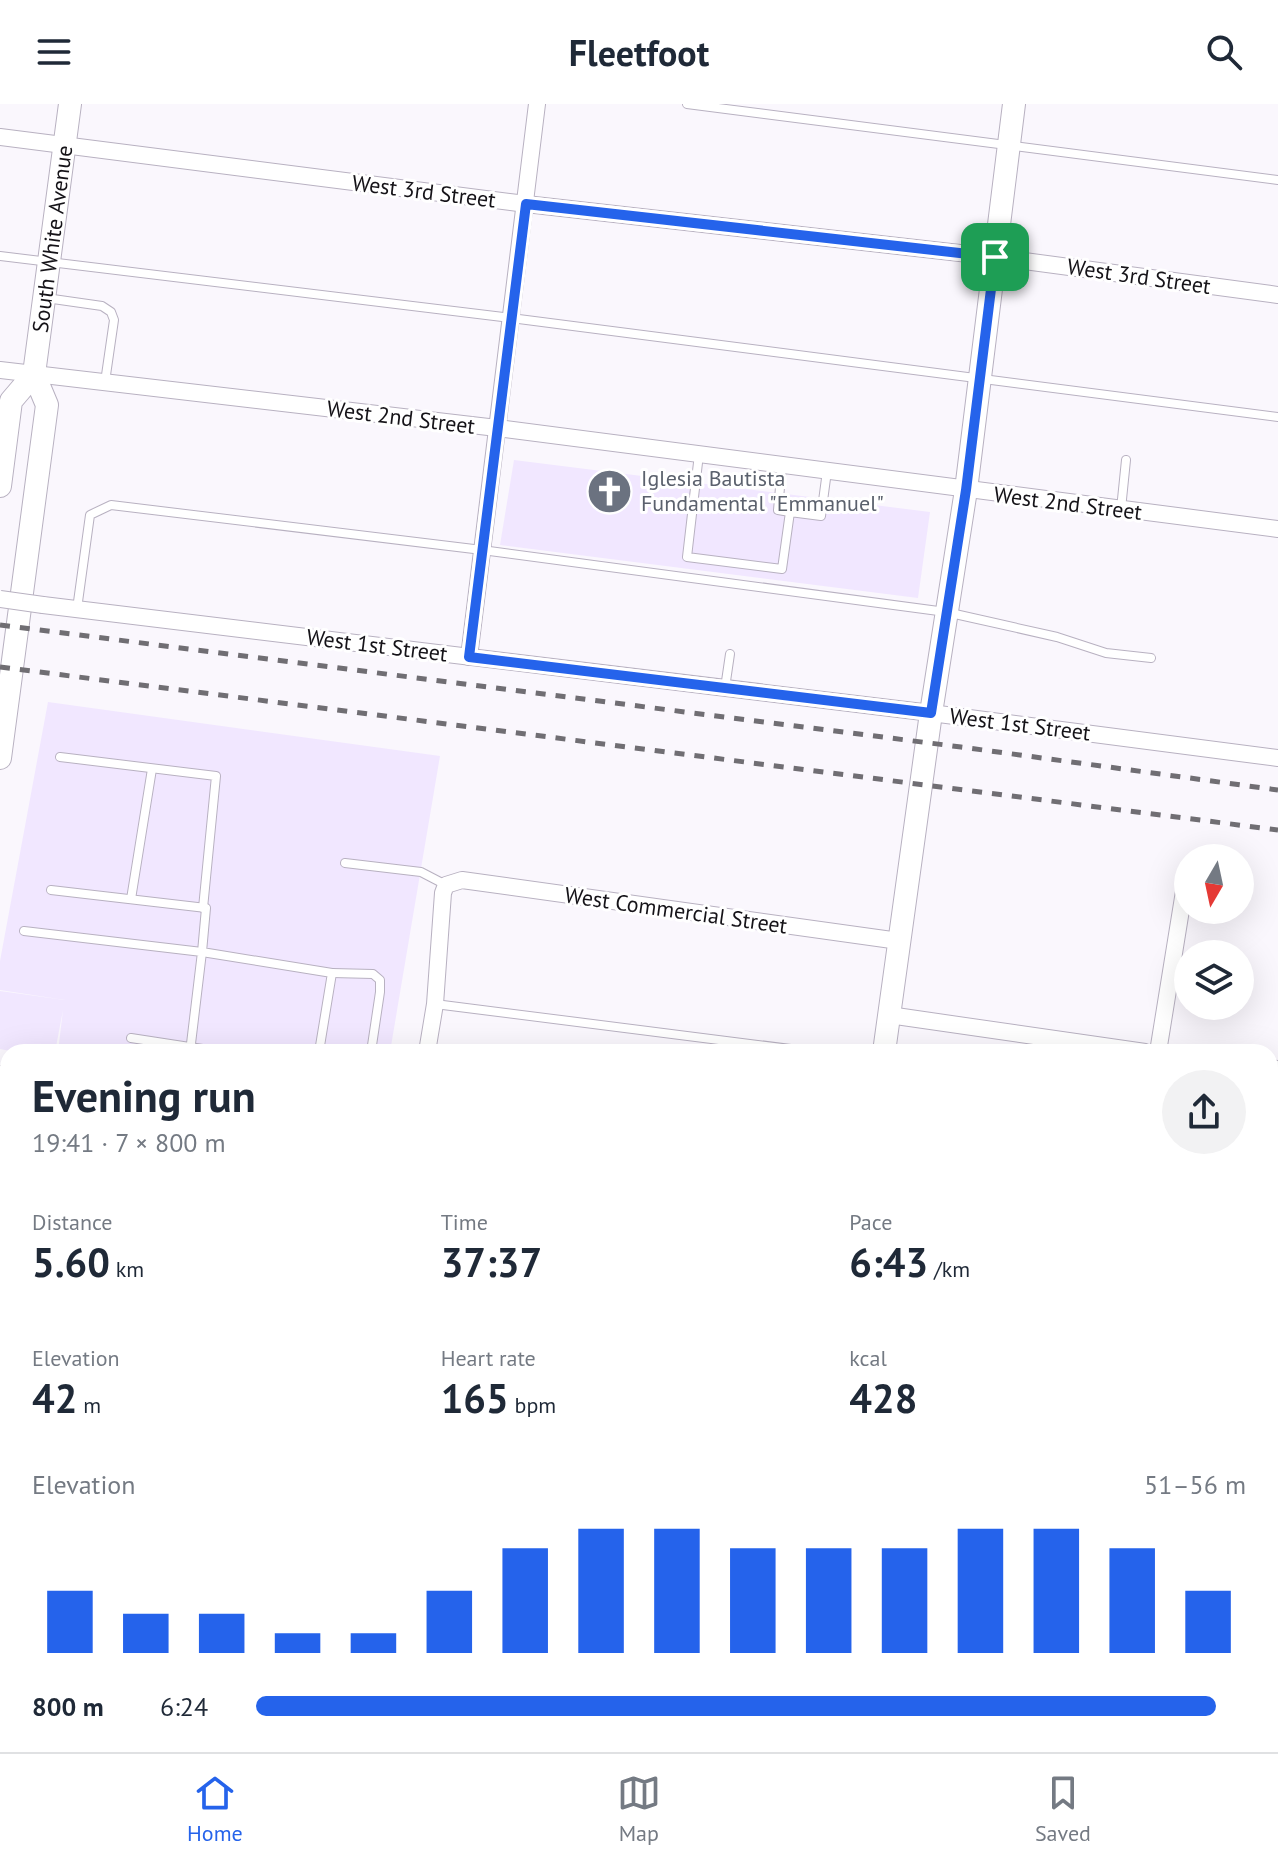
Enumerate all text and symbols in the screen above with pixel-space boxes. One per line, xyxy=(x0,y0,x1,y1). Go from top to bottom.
text: Fleetfoot xyxy=(569,29,709,76)
icon: menu xyxy=(32,30,76,74)
icon: search xyxy=(1202,30,1246,74)
street label: South White Avenue xyxy=(26,143,78,334)
street label: West 3rd Street xyxy=(351,168,498,214)
pin xyxy=(961,223,1029,291)
icon: arrive xyxy=(973,235,1017,279)
street label: West 3rd Street xyxy=(1066,252,1213,300)
street label: West 2nd Street xyxy=(325,394,477,440)
place label: Iglesia Bautista Fundamental "Emmanuel" xyxy=(641,464,884,517)
church icon: Iglesia Bautista Fundamental "Emmanuel" xyxy=(586,467,634,515)
street label: West 2nd Street xyxy=(992,480,1144,526)
street label: West 1st Street xyxy=(305,622,450,668)
street label: West 1st Street xyxy=(948,701,1093,747)
north arrow xyxy=(1174,844,1254,924)
map controls xyxy=(1174,844,1254,1020)
street label: West Commercial Street xyxy=(563,881,790,940)
button: layers xyxy=(1174,940,1254,1020)
text: Evening run xyxy=(32,1067,256,1124)
button: share xyxy=(1162,1070,1246,1154)
text: 19:41 · 7 × 800 m xyxy=(32,1126,226,1159)
text: Distance xyxy=(32,1208,113,1236)
text: Time xyxy=(441,1208,488,1236)
text: Pace xyxy=(849,1208,892,1236)
text: 5.60 xyxy=(32,1236,110,1288)
text: 37:37 xyxy=(441,1236,542,1288)
text: 6:43 xyxy=(849,1236,928,1288)
text: km xyxy=(110,1255,144,1283)
text: /km xyxy=(928,1255,970,1283)
text: Elevation xyxy=(32,1344,120,1372)
text: Heart rate xyxy=(441,1344,536,1372)
text: kcal xyxy=(849,1344,887,1372)
text: 42 xyxy=(32,1372,77,1424)
text: 165 xyxy=(441,1372,509,1424)
text: 428 xyxy=(849,1372,917,1424)
text: m xyxy=(77,1391,101,1419)
text: bpm xyxy=(509,1391,556,1419)
text: Elevation xyxy=(32,1468,136,1501)
text: 51–56 m xyxy=(1144,1468,1246,1501)
text: 800 m xyxy=(32,1690,104,1723)
text: 6:24 xyxy=(160,1690,208,1723)
tab: Home xyxy=(187,1771,243,1847)
tab: Map xyxy=(617,1771,661,1847)
tab: Saved xyxy=(1035,1771,1091,1847)

